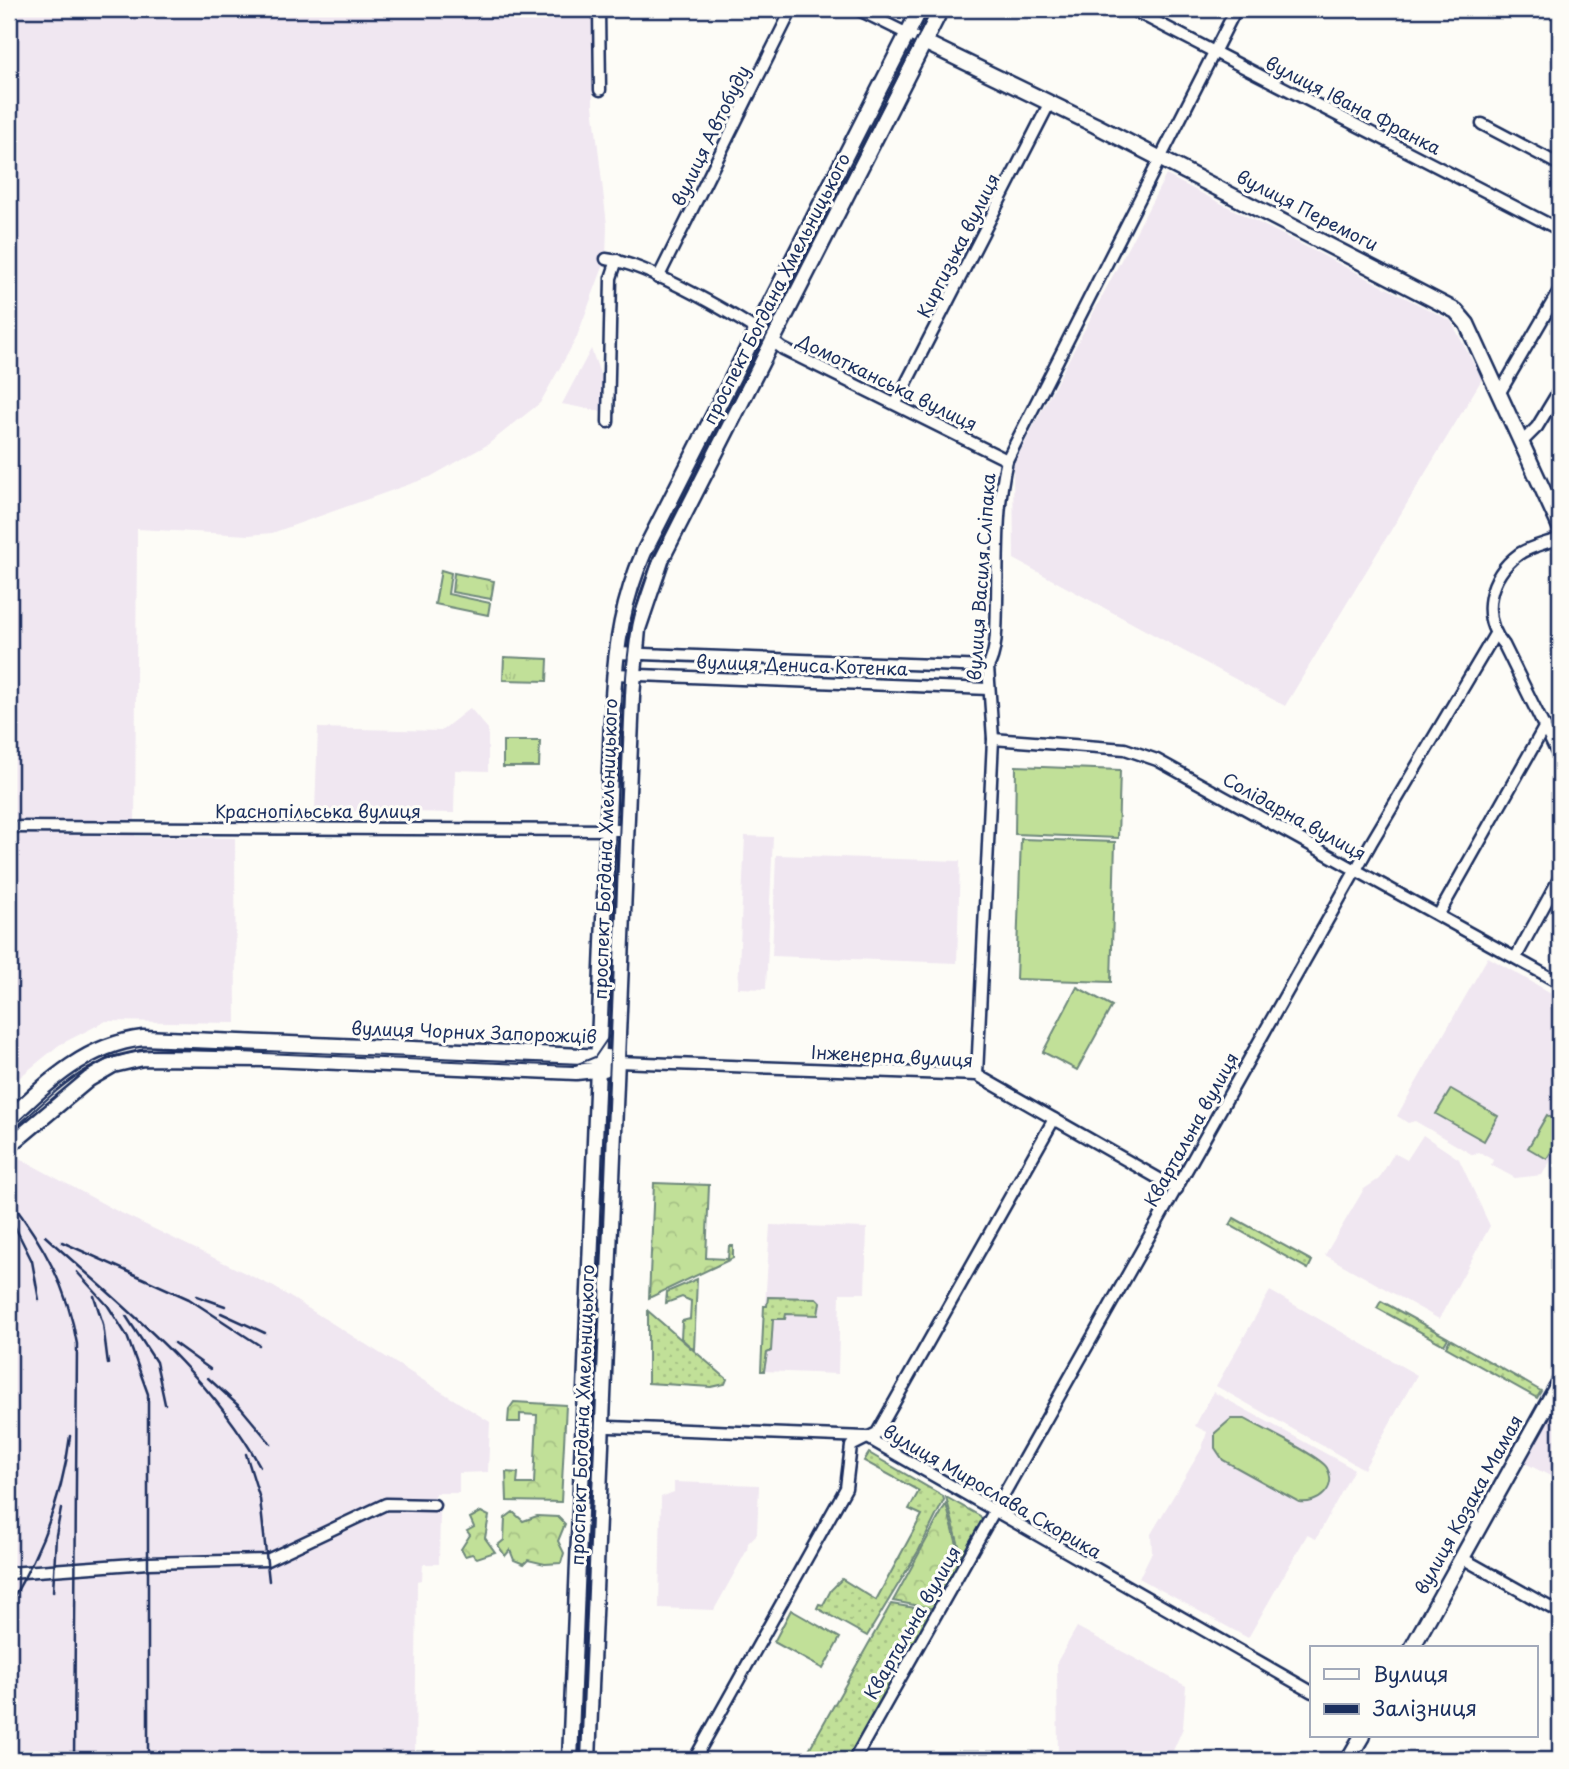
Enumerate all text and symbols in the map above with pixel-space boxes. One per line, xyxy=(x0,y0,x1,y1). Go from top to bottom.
street label: вулиця Івана Франка xyxy=(1261,49,1447,161)
street label: вулиця Автобуду xyxy=(664,60,755,210)
street label: проспект Богдана Хмельницького xyxy=(695,148,856,429)
street label: вулиця Перемоги xyxy=(1232,162,1383,257)
street label: Киргизька вулиця xyxy=(910,168,1006,322)
street label: Домотканська вулиця xyxy=(792,326,982,437)
street label: вулиця Василя Сліпака xyxy=(960,472,1001,681)
street label: вулиця Дениса Котенка xyxy=(696,647,909,682)
street label: проспект Богдана Хмельницького xyxy=(586,698,623,1000)
street label: Солідарна вулиця xyxy=(1218,765,1371,866)
street label: Краснопільська вулиця xyxy=(215,797,421,824)
street label: вулиця Чорних Запорожців xyxy=(351,1014,597,1049)
street label: Інженерна вулиця xyxy=(810,1038,974,1073)
street label: Квартальна вулиця xyxy=(1137,1047,1244,1211)
street label: проспект Богдана Хмельницького xyxy=(563,1264,600,1566)
street label: вулиця Козака Мамая xyxy=(1407,1410,1528,1599)
street label: вулиця Мирослава Скорика xyxy=(878,1417,1108,1565)
street label: Квартальна вулиця xyxy=(857,1541,967,1704)
legend xyxy=(1310,1646,1538,1738)
text: Вулиця xyxy=(1373,1657,1449,1689)
text: Залізниця xyxy=(1372,1691,1477,1723)

